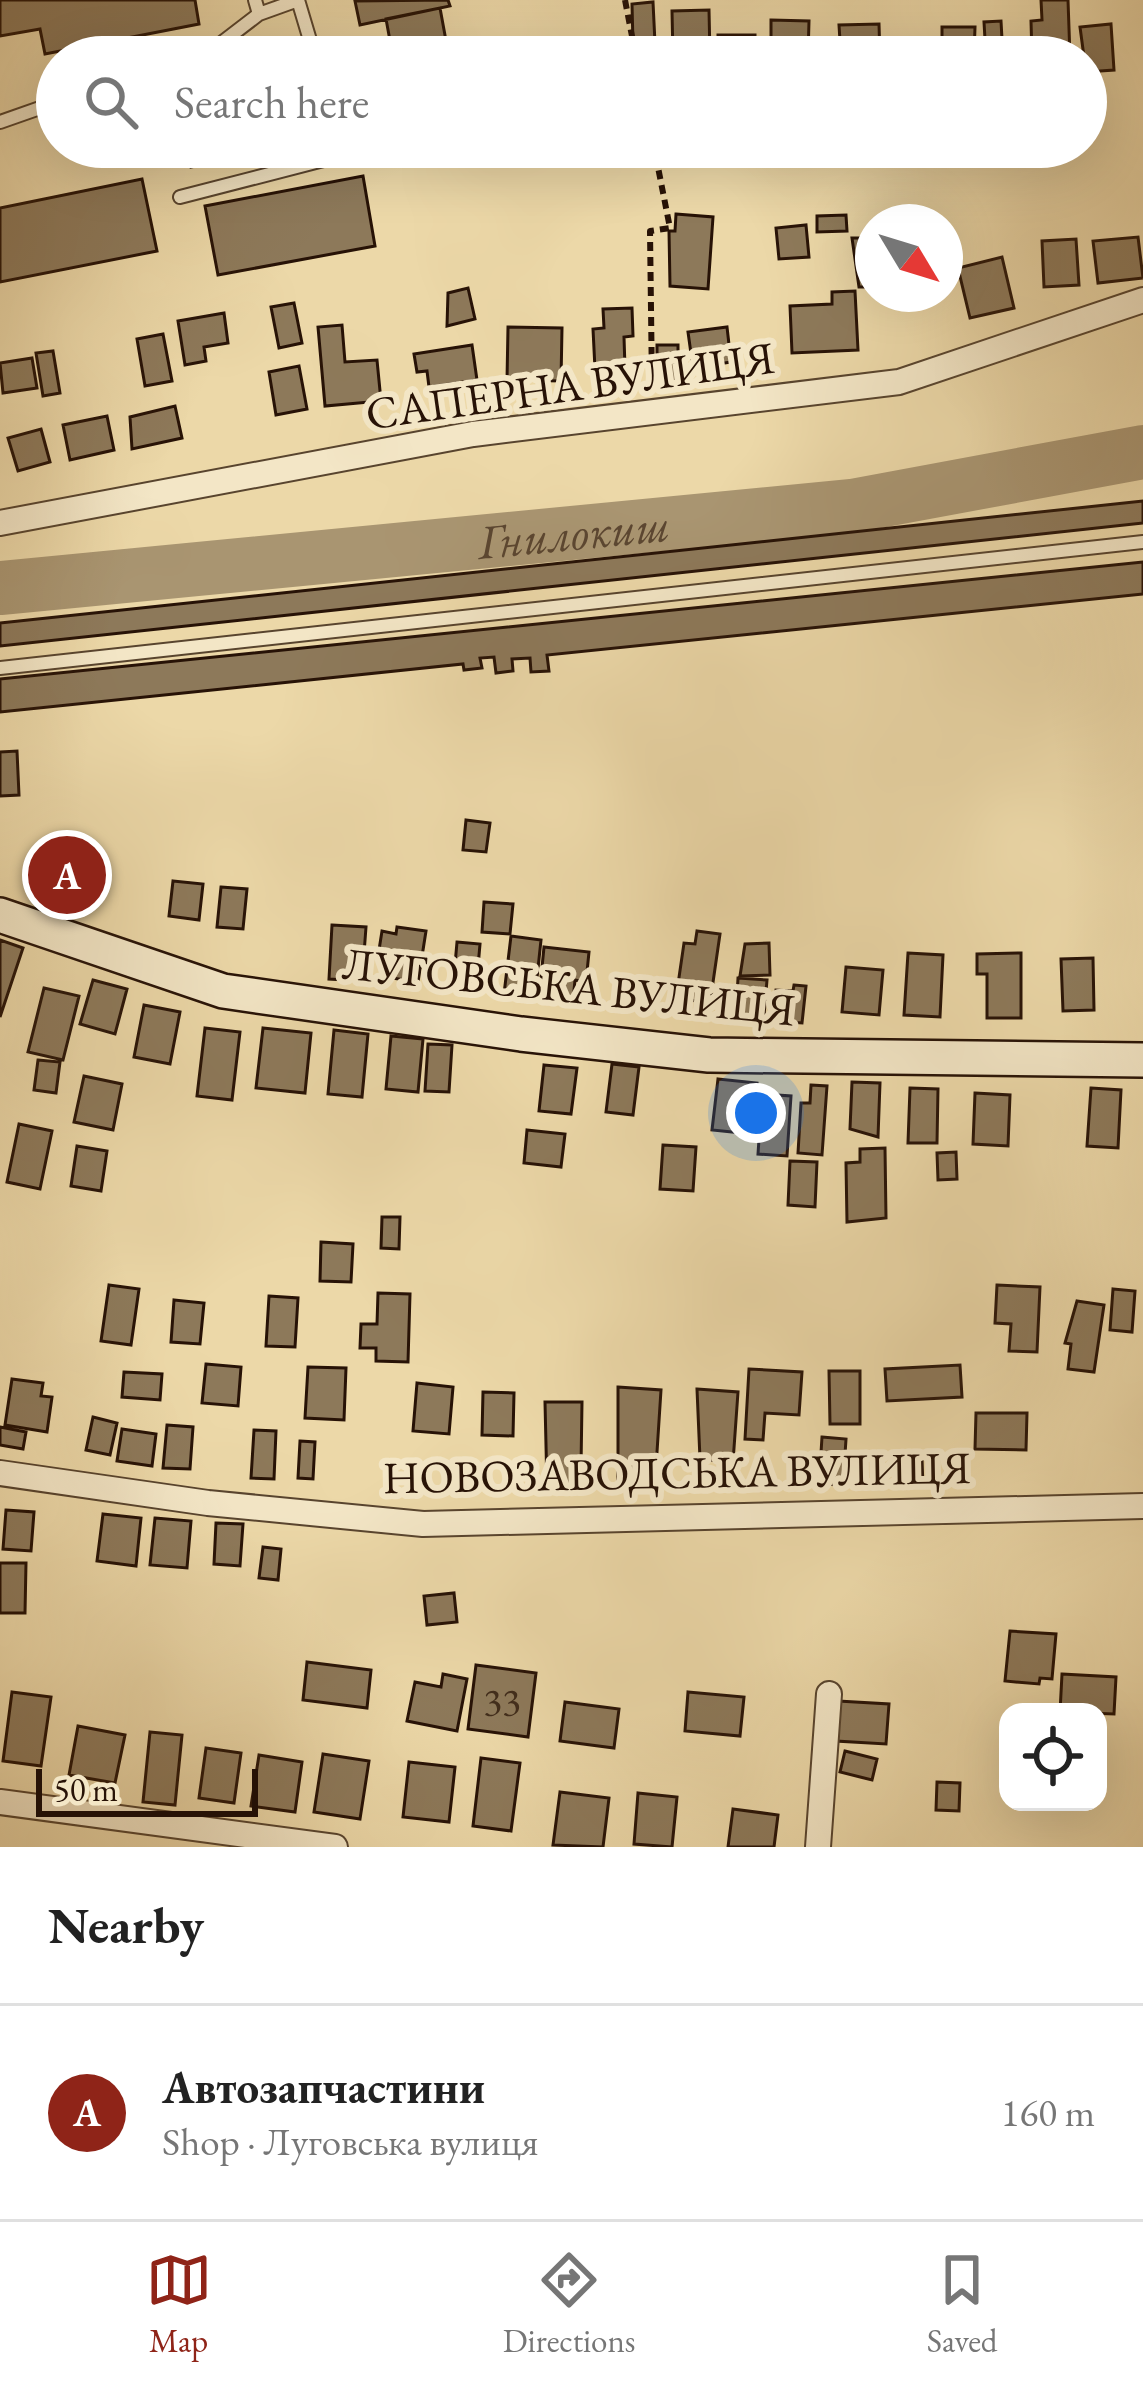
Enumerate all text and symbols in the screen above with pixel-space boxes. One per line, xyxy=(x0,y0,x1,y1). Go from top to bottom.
search box xyxy=(36,36,1107,168)
icon: search xyxy=(78,69,144,135)
text: Search here xyxy=(174,73,369,131)
north arrow xyxy=(855,204,963,312)
street label: САПЕРНА ВУЛИЦЯ xyxy=(362,328,778,442)
water label: Гнилокиш xyxy=(473,493,672,573)
pin: A xyxy=(28,830,106,920)
street label: ЛУГОВСЬКА ВУЛИЦЯ xyxy=(340,933,798,1039)
your location xyxy=(726,1083,786,1143)
street label: НОВОЗАВОДСЬКА ВУЛИЦЯ xyxy=(383,1438,971,1506)
house number: 33 xyxy=(483,1676,521,1727)
map controls xyxy=(999,1703,1107,1811)
button: locate xyxy=(999,1703,1107,1811)
scale bar xyxy=(36,1763,258,1816)
text: 50 m xyxy=(54,1768,118,1811)
text: Nearby xyxy=(48,1892,204,1958)
text: Автозапчастини xyxy=(162,2058,485,2116)
text: A xyxy=(73,2087,101,2138)
text: 160 m xyxy=(1001,2087,1095,2138)
text: Shop · Луговська вулиця xyxy=(162,2116,538,2167)
tab: Map xyxy=(146,2247,212,2362)
tab: Directions xyxy=(503,2247,636,2362)
tab: Saved xyxy=(927,2247,997,2362)

